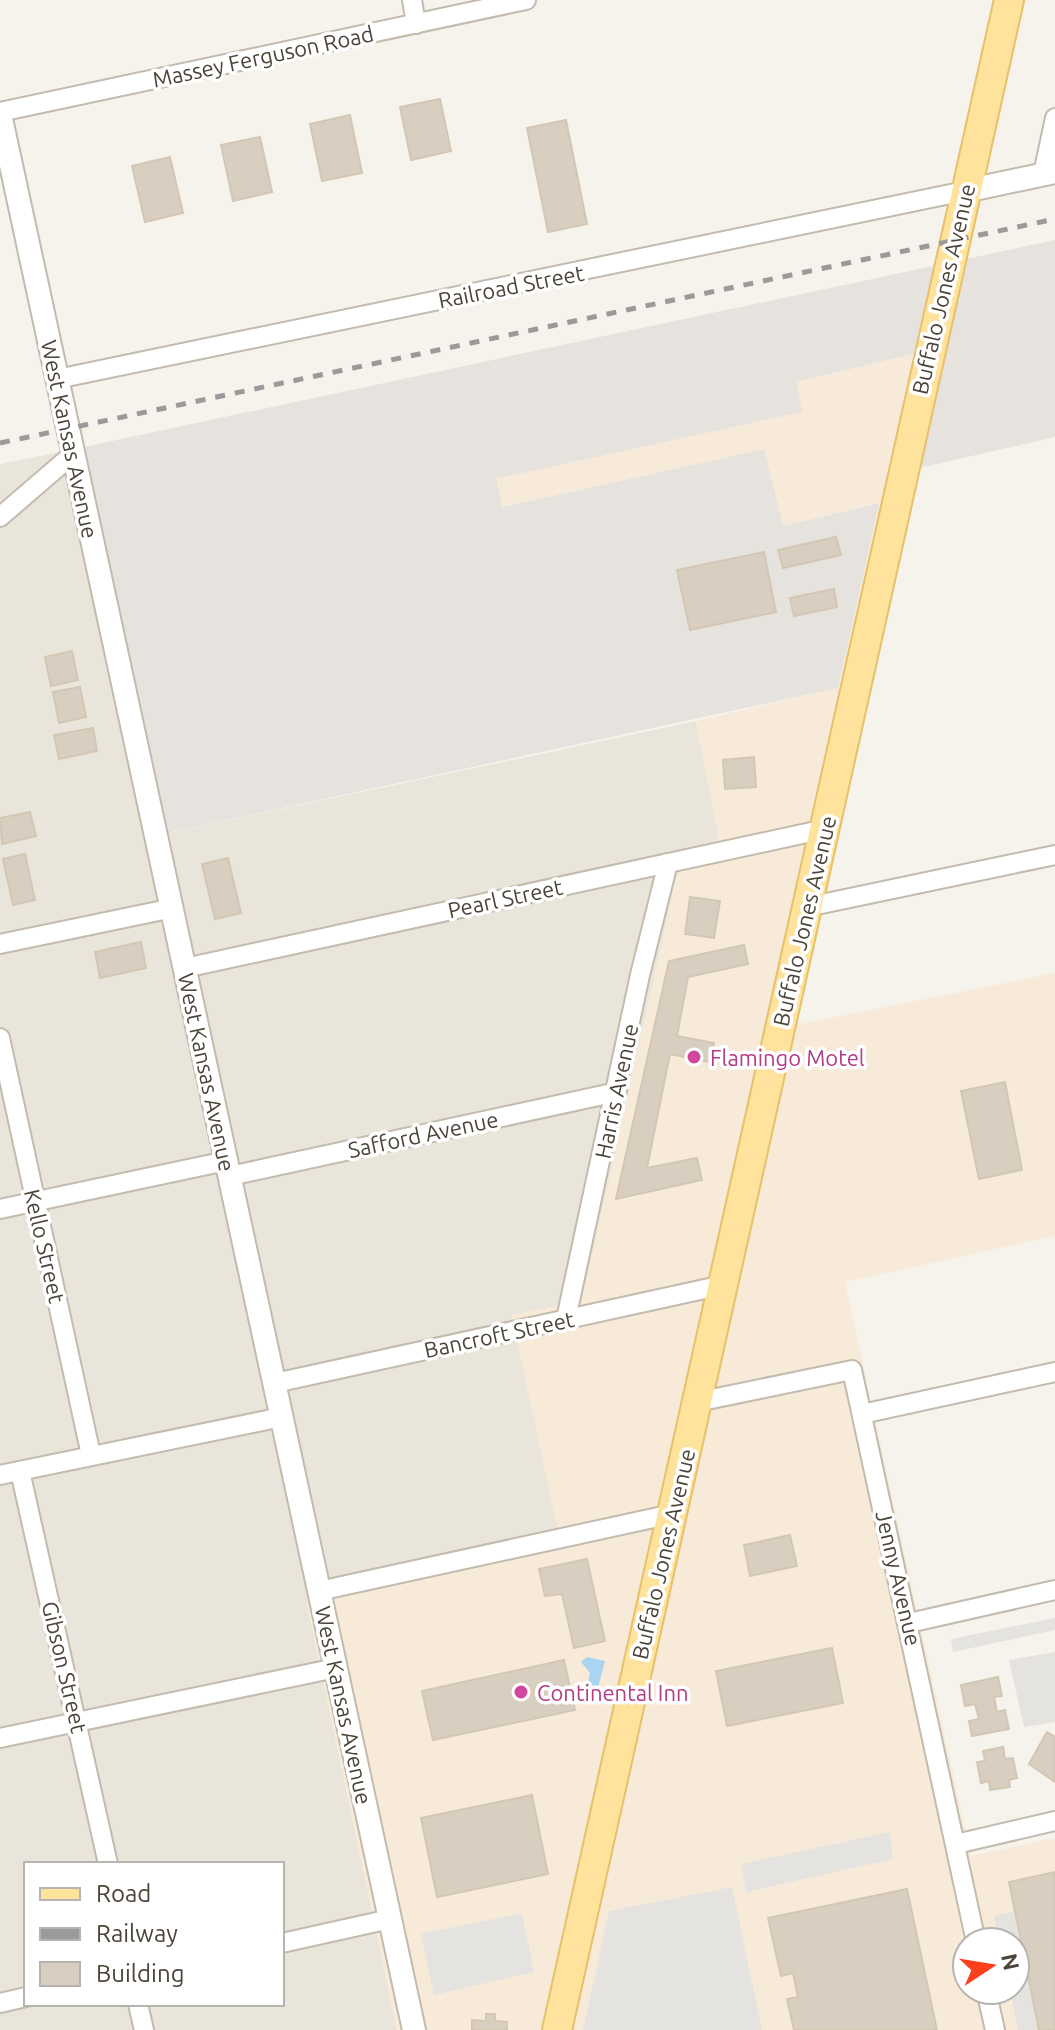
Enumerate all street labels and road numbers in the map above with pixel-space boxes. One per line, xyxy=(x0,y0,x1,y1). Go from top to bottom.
street label: Massey Ferguson Road xyxy=(150,20,376,92)
street label: Buffalo Jones Avenue xyxy=(907,181,979,397)
street label: Railroad Street xyxy=(436,260,586,312)
street label: West Kansas Avenue xyxy=(37,338,103,540)
street label: Buffalo Jones Avenue xyxy=(768,813,840,1029)
street label: Pearl Street xyxy=(445,874,565,922)
street label: West Kansas Avenue xyxy=(174,971,240,1173)
street label: Harris Avenue xyxy=(589,1021,643,1161)
street label: Safford Avenue xyxy=(346,1106,500,1162)
street label: Kello Street xyxy=(20,1187,70,1306)
street label: Bancroft Street xyxy=(422,1306,577,1362)
street label: Buffalo Jones Avenue xyxy=(627,1446,699,1662)
street label: Jenny Avenue xyxy=(871,1508,927,1648)
street label: Gibson Street xyxy=(38,1599,92,1736)
street label: West Kansas Avenue xyxy=(311,1604,377,1806)

